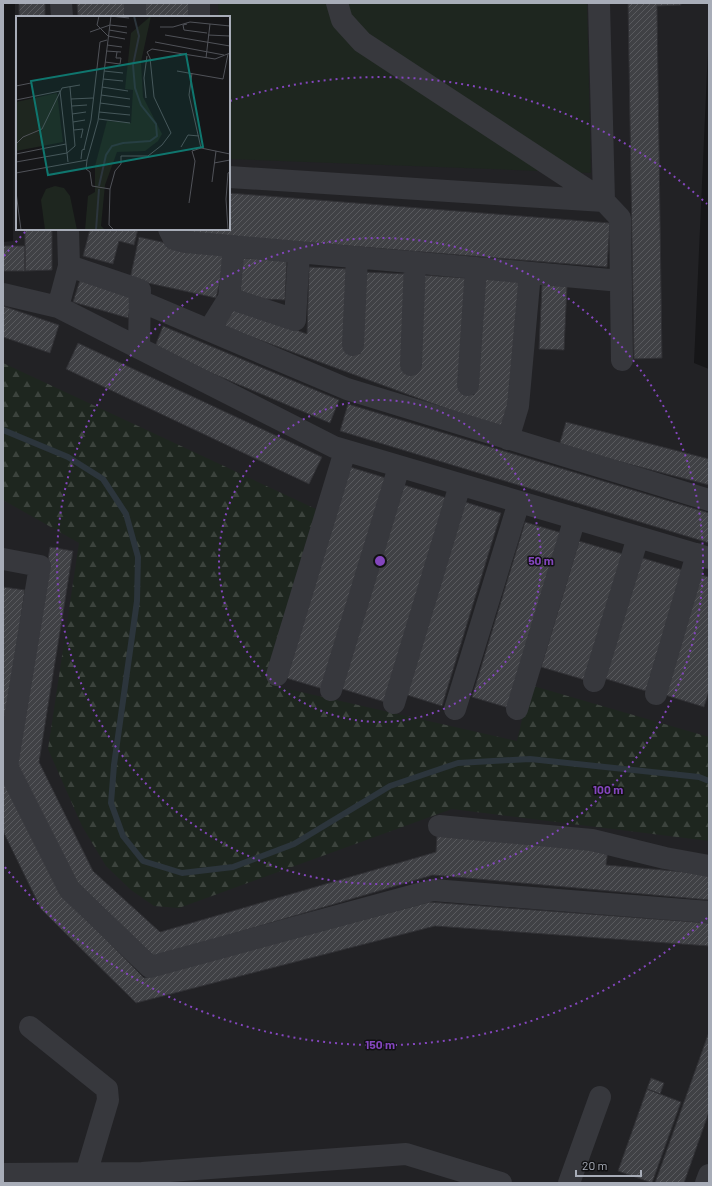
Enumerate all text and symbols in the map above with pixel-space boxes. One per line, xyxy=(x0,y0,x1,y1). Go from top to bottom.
inset map xyxy=(16,16,230,230)
text: 50 m xyxy=(528,553,554,567)
centre of rings xyxy=(373,554,387,568)
text: 100 m xyxy=(593,782,623,796)
text: 150 m xyxy=(365,1037,395,1051)
scale bar xyxy=(576,1152,641,1178)
text: 20 m xyxy=(582,1158,608,1172)

